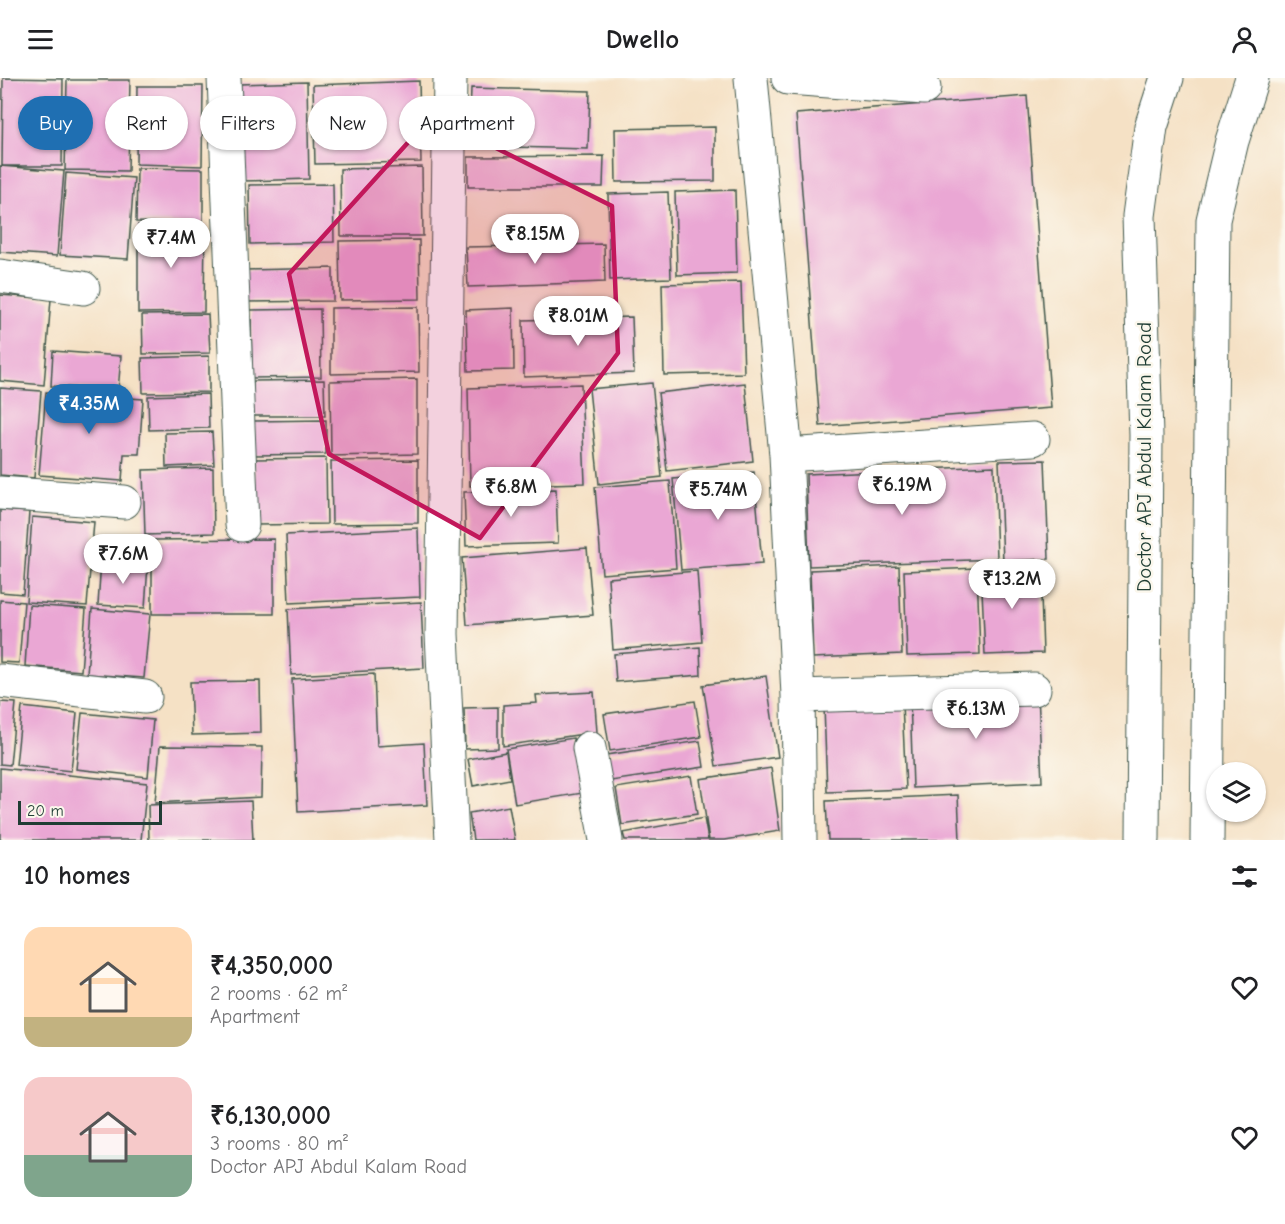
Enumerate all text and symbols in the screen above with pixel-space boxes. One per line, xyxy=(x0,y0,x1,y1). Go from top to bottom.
icon: menu xyxy=(24,23,57,56)
icon: person xyxy=(1228,23,1261,56)
text: Dwello xyxy=(606,24,679,55)
chip: Buy xyxy=(18,96,93,150)
chip: Rent xyxy=(105,96,188,150)
chip: Filters xyxy=(200,96,296,150)
chip: New xyxy=(308,96,387,150)
chip: Apartment xyxy=(399,96,535,150)
pin: ₹8.15M xyxy=(486,214,584,265)
pin: ₹7.4M xyxy=(129,218,213,269)
text: ₹8.15M xyxy=(505,222,565,245)
text: ₹7.4M xyxy=(146,226,196,249)
pin: ₹8.01M xyxy=(529,296,627,347)
text: ₹8.01M xyxy=(548,304,608,327)
street label: Doctor APJ Abdul Kalam Road xyxy=(1132,322,1156,592)
pin: ₹4.35M xyxy=(40,384,138,435)
text: ₹4.35M xyxy=(58,392,120,415)
pin: ₹6.19M xyxy=(853,465,951,516)
pin: ₹6.8M xyxy=(469,467,553,518)
pin: ₹5.74M xyxy=(669,470,767,521)
text: ₹6.19M xyxy=(872,473,932,496)
text: ₹6.8M xyxy=(485,475,537,498)
text: ₹5.74M xyxy=(689,478,747,501)
pin: ₹7.6M xyxy=(81,534,165,585)
text: ₹7.6M xyxy=(98,542,148,565)
pin: ₹13.2M xyxy=(963,559,1061,610)
text: ₹13.2M xyxy=(983,567,1041,590)
pin: ₹6.13M xyxy=(927,689,1025,740)
text: ₹6.13M xyxy=(946,697,1006,720)
map controls xyxy=(1206,762,1266,822)
button: layers xyxy=(1206,762,1266,822)
scale bar xyxy=(18,798,162,826)
text: 20 m xyxy=(27,802,64,820)
icon: filters xyxy=(1228,860,1261,893)
text: 10 homes xyxy=(24,861,130,891)
icon: home xyxy=(72,951,144,1023)
text: ₹4,350,000 xyxy=(210,951,333,981)
icon: heart xyxy=(1228,971,1261,1004)
text: 2 rooms · 62 m² xyxy=(210,982,347,1005)
text: Apartment xyxy=(210,1005,300,1028)
icon: home xyxy=(72,1101,144,1173)
text: ₹6,130,000 xyxy=(210,1101,331,1131)
icon: heart xyxy=(1228,1121,1261,1154)
text: 3 rooms · 80 m² xyxy=(210,1132,348,1155)
text: Doctor APJ Abdul Kalam Road xyxy=(210,1155,467,1178)

